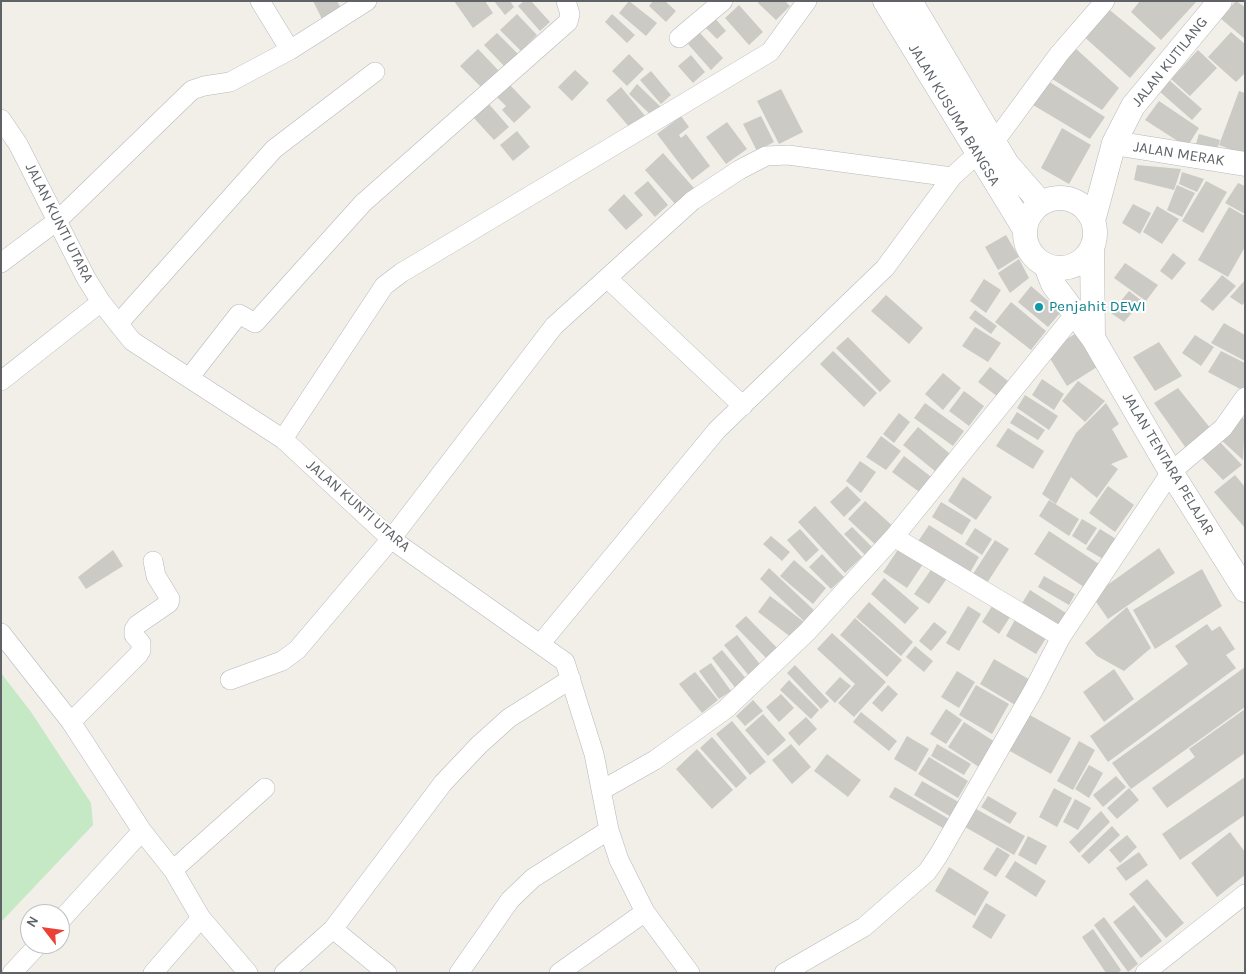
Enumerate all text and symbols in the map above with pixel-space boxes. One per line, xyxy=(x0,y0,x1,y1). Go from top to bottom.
street label: JALAN KUTILANG xyxy=(1128,13,1212,111)
street label: JALAN KUSUMA BANGSA xyxy=(904,41,1004,189)
street label: JALAN MERAK xyxy=(1132,138,1226,170)
street label: JALAN KUNTI UTARA xyxy=(21,160,97,286)
place label: Penjahit DEWI xyxy=(1049,298,1146,316)
marker: Penjahit DEWI xyxy=(1033,301,1045,313)
street label: JALAN TENTARA PELAJAR xyxy=(1118,389,1218,539)
street label: JALAN KUNTI UTARA xyxy=(302,456,414,556)
north arrow xyxy=(20,904,70,954)
text: N xyxy=(23,913,42,930)

